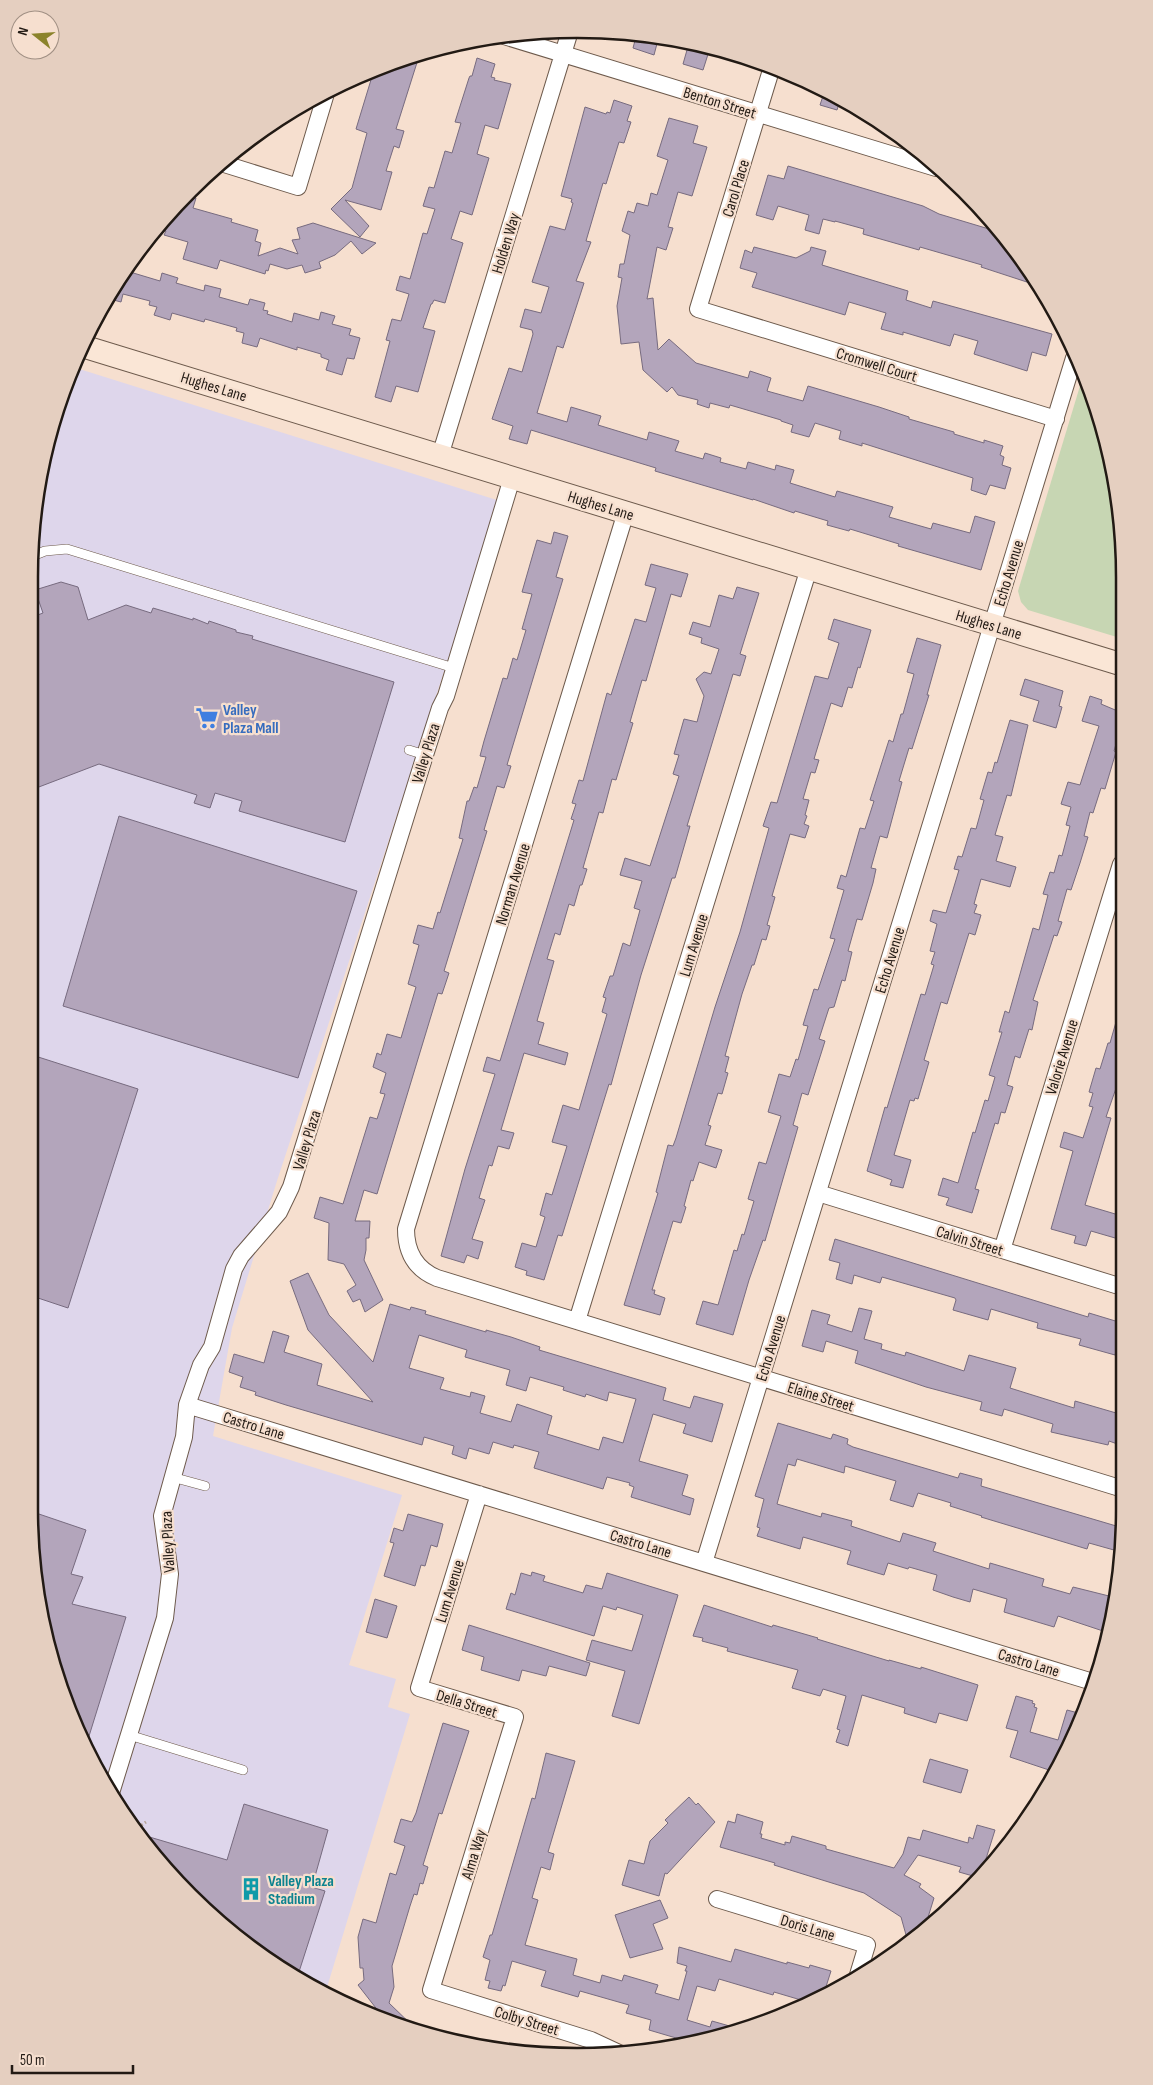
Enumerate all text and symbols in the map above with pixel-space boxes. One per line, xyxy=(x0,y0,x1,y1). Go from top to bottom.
north arrow xyxy=(10,10,60,60)
text: N xyxy=(14,25,32,37)
street label: Benton Street xyxy=(681,83,758,124)
street label: Carol Place xyxy=(719,158,754,219)
street label: Holden Way xyxy=(488,211,525,276)
street label: Cromwell Court xyxy=(834,344,919,387)
street label: Hughes Lane xyxy=(178,368,249,406)
street label: Hughes Lane xyxy=(565,487,636,525)
street label: Echo Avenue xyxy=(990,538,1028,609)
street label: Hughes Lane xyxy=(953,606,1024,644)
place label: Valley Plaza Mall xyxy=(223,701,278,738)
supermarket icon: Valley Plaza Mall xyxy=(194,705,220,731)
street label: Valley Plaza xyxy=(408,721,445,786)
street label: Norman Avenue xyxy=(492,841,535,928)
street label: Lum Avenue xyxy=(676,912,713,979)
street label: Echo Avenue xyxy=(871,925,909,996)
street label: Valorie Avenue xyxy=(1042,1017,1083,1098)
street label: Valley Plaza xyxy=(289,1108,326,1173)
street label: Calvin Street xyxy=(934,1222,1005,1261)
street label: Echo Avenue xyxy=(752,1313,790,1384)
street label: Elaine Street xyxy=(785,1378,856,1417)
street label: Castro Lane xyxy=(221,1408,287,1445)
street label: Valley Plaza xyxy=(157,1511,180,1573)
street label: Castro Lane xyxy=(608,1526,674,1563)
street label: Lum Avenue xyxy=(432,1558,469,1625)
street label: Castro Lane xyxy=(996,1645,1062,1682)
street label: Della Street xyxy=(434,1686,499,1723)
street label: Alma Way xyxy=(458,1827,491,1883)
place label: Valley Plaza Stadium xyxy=(268,1872,334,1909)
building icon: Valley Plaza Stadium xyxy=(238,1876,264,1902)
street label: Doris Lane xyxy=(778,1911,837,1946)
street label: Colby Street xyxy=(492,2003,561,2040)
scale bar xyxy=(12,2042,134,2074)
text: 50 m xyxy=(20,2051,45,2070)

